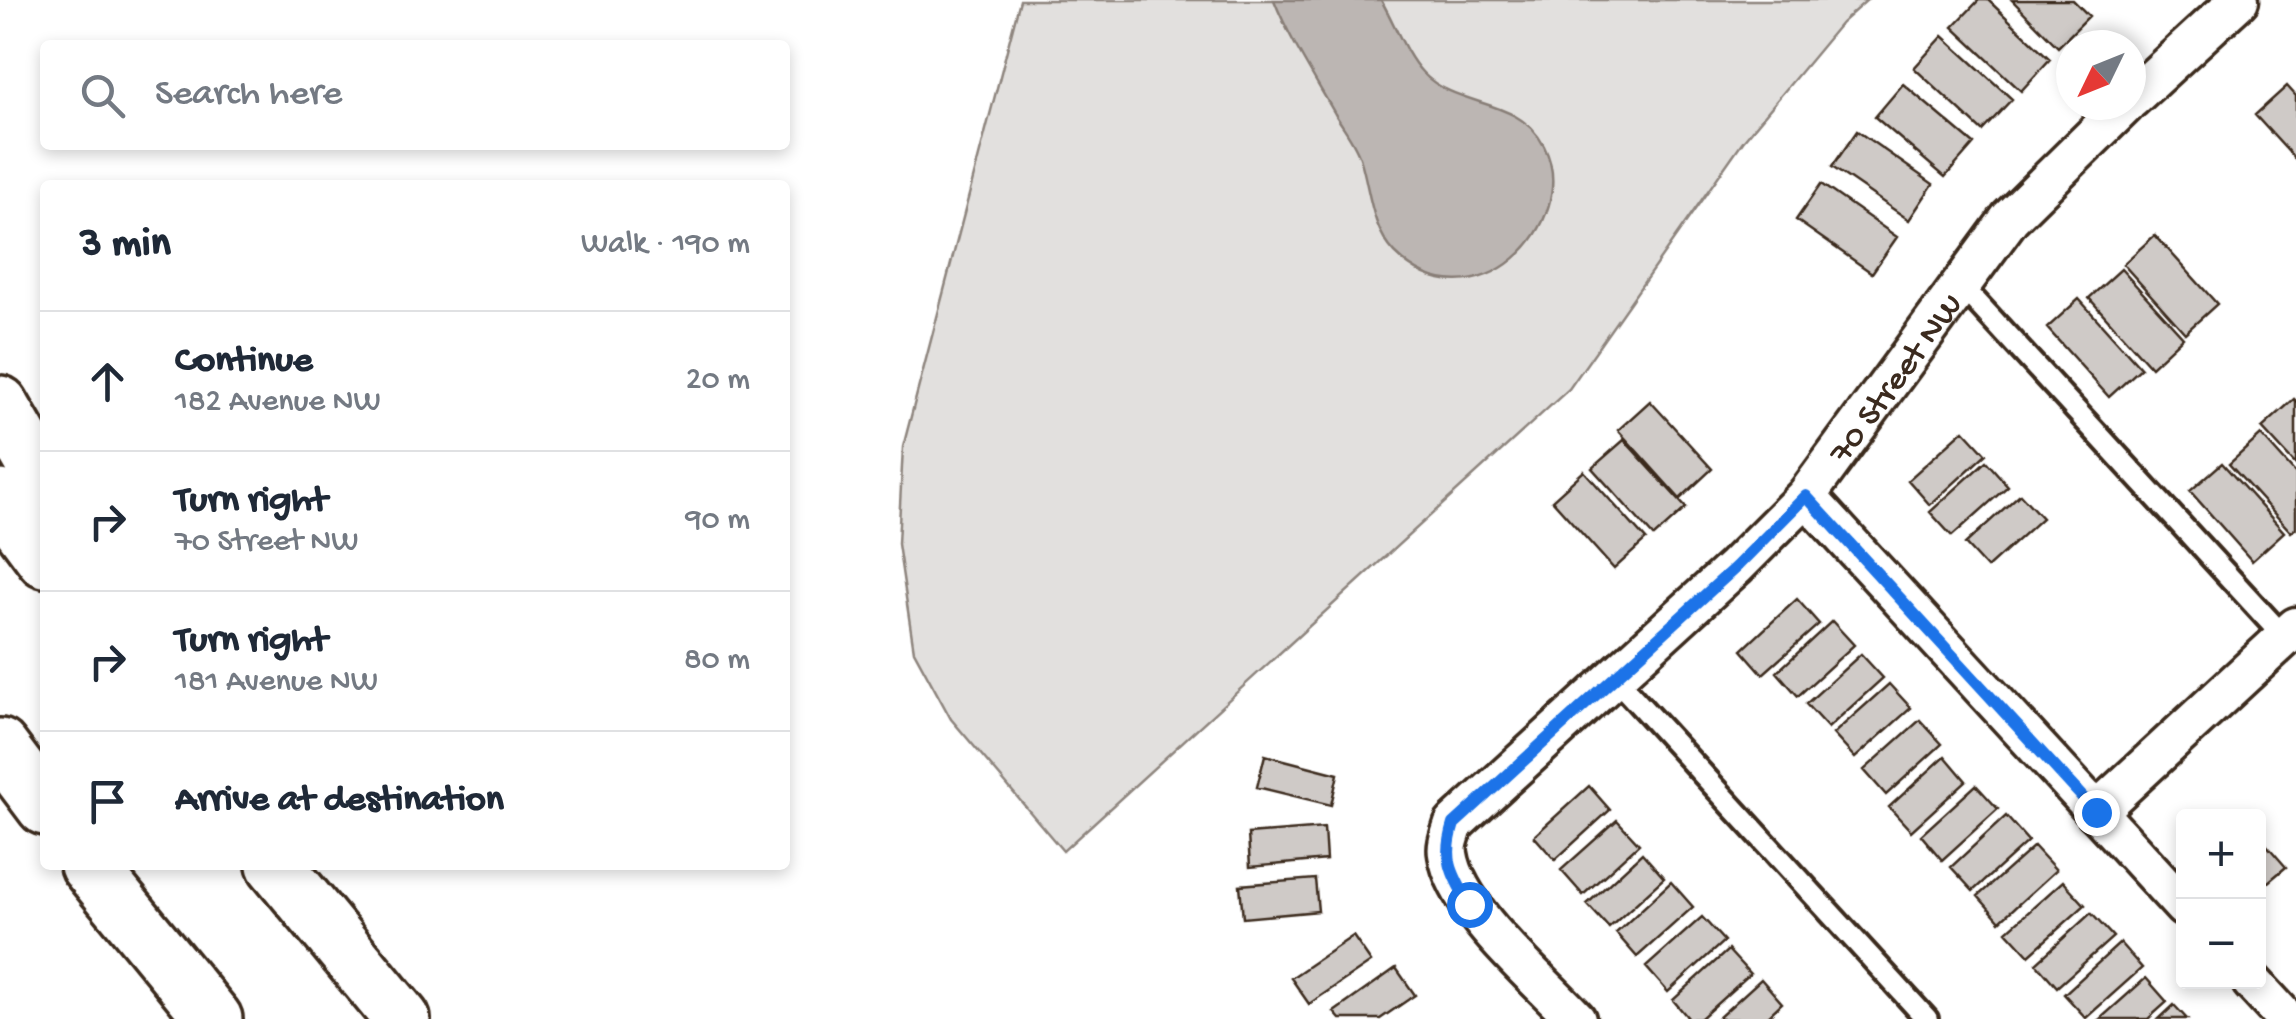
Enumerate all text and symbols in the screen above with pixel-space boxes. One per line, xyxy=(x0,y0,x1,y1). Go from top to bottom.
north arrow xyxy=(2056,30,2146,120)
search box xyxy=(40,40,790,150)
icon: search xyxy=(75,68,130,123)
text: Search here xyxy=(155,73,342,117)
text: 3 min xyxy=(80,221,171,270)
text: Walk · 190 m xyxy=(581,226,750,264)
street label: 70 Street NW xyxy=(1822,287,1974,474)
text: Continue xyxy=(175,340,313,384)
icon: ahead xyxy=(80,354,135,409)
text: 20 m xyxy=(686,362,750,400)
text: 182 Avenue NW xyxy=(175,384,381,422)
text: Turn right xyxy=(175,480,327,524)
icon: right xyxy=(80,494,135,549)
text: 90 m xyxy=(686,502,750,540)
text: 70 Street NW xyxy=(175,524,358,562)
text: Turn right xyxy=(175,620,327,664)
icon: right xyxy=(80,634,135,689)
text: 80 m xyxy=(684,642,750,680)
text: 181 Avenue NW xyxy=(175,664,378,702)
icon: arrive xyxy=(80,774,135,829)
text: Arrive at destination xyxy=(175,779,504,823)
route end xyxy=(2074,790,2120,836)
map controls xyxy=(2176,809,2266,989)
button: + xyxy=(2176,809,2266,899)
route start xyxy=(1447,882,1493,928)
button: − xyxy=(2176,899,2266,989)

